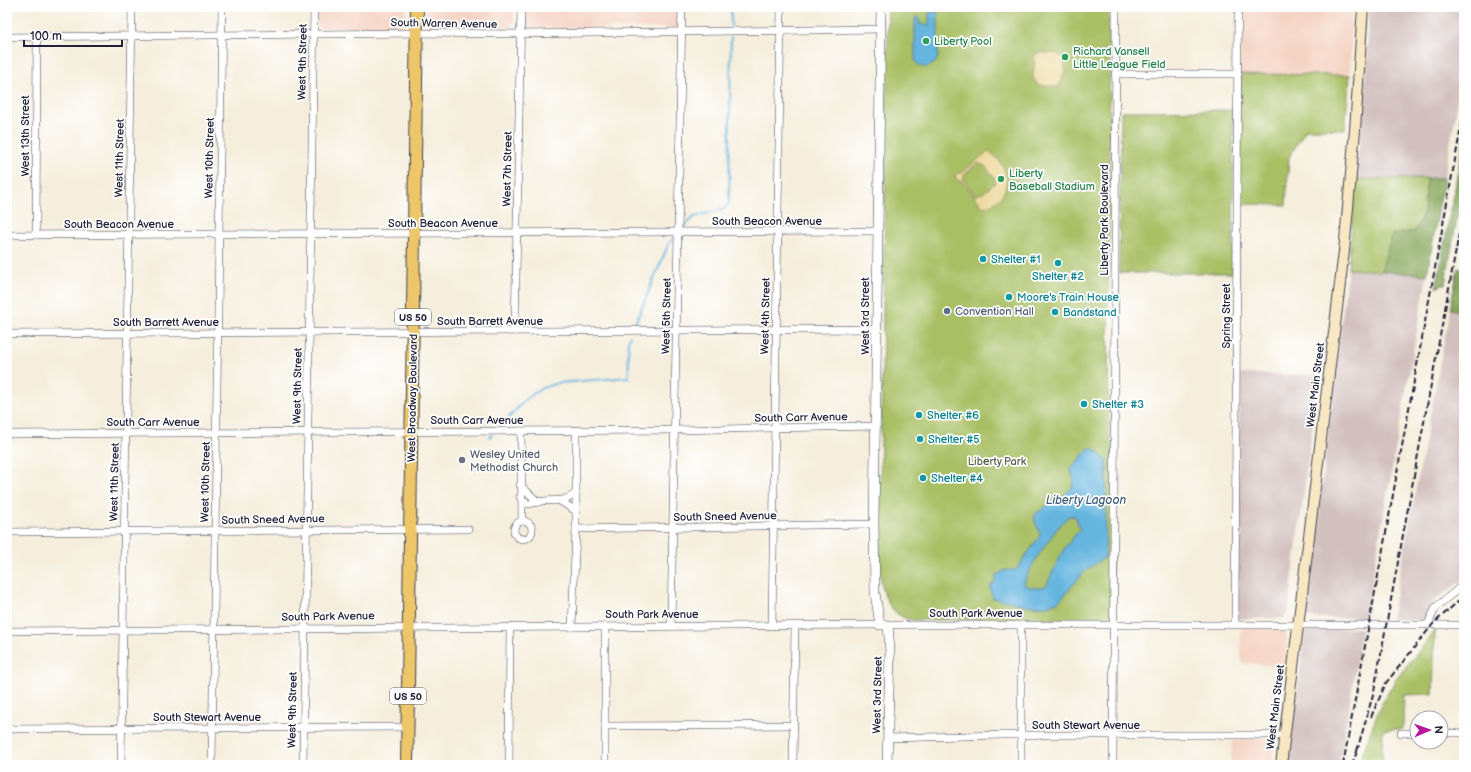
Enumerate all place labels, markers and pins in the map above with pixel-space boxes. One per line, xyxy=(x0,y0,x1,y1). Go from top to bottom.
place label: Liberty Pool xyxy=(934,35,992,48)
marker: Liberty Pool xyxy=(921,36,931,46)
place label: Richard Vansell Little League Field xyxy=(1073,45,1166,71)
marker: Richard Vansell Little League Field xyxy=(1060,52,1070,62)
place label: Liberty Baseball Stadium xyxy=(1009,167,1095,193)
marker: Liberty Baseball Stadium xyxy=(996,174,1006,184)
place label: Shelter #1 xyxy=(991,253,1041,266)
marker: Shelter #1 xyxy=(978,254,988,264)
marker: Shelter #2 xyxy=(1053,258,1063,268)
place label: Shelter #2 xyxy=(1032,270,1084,283)
place label: Moore's Train House xyxy=(1017,291,1120,304)
marker: Moore's Train House xyxy=(1004,292,1014,302)
place label: Convention Hall xyxy=(955,305,1034,318)
marker: Convention Hall xyxy=(942,306,952,316)
place label: Bandstand xyxy=(1063,306,1117,319)
marker: Bandstand xyxy=(1050,307,1060,317)
place label: Shelter #3 xyxy=(1092,398,1144,411)
marker: Shelter #3 xyxy=(1079,399,1089,409)
place label: Shelter #6 xyxy=(927,409,979,422)
marker: Shelter #6 xyxy=(914,410,924,420)
place label: Shelter #5 xyxy=(928,433,980,446)
marker: Shelter #5 xyxy=(915,434,925,444)
place label: Wesley United Methodist Church xyxy=(470,448,558,474)
marker: Wesley United Methodist Church xyxy=(457,455,467,465)
place label: Shelter #4 xyxy=(931,472,983,485)
marker: Shelter #4 xyxy=(918,473,928,483)

